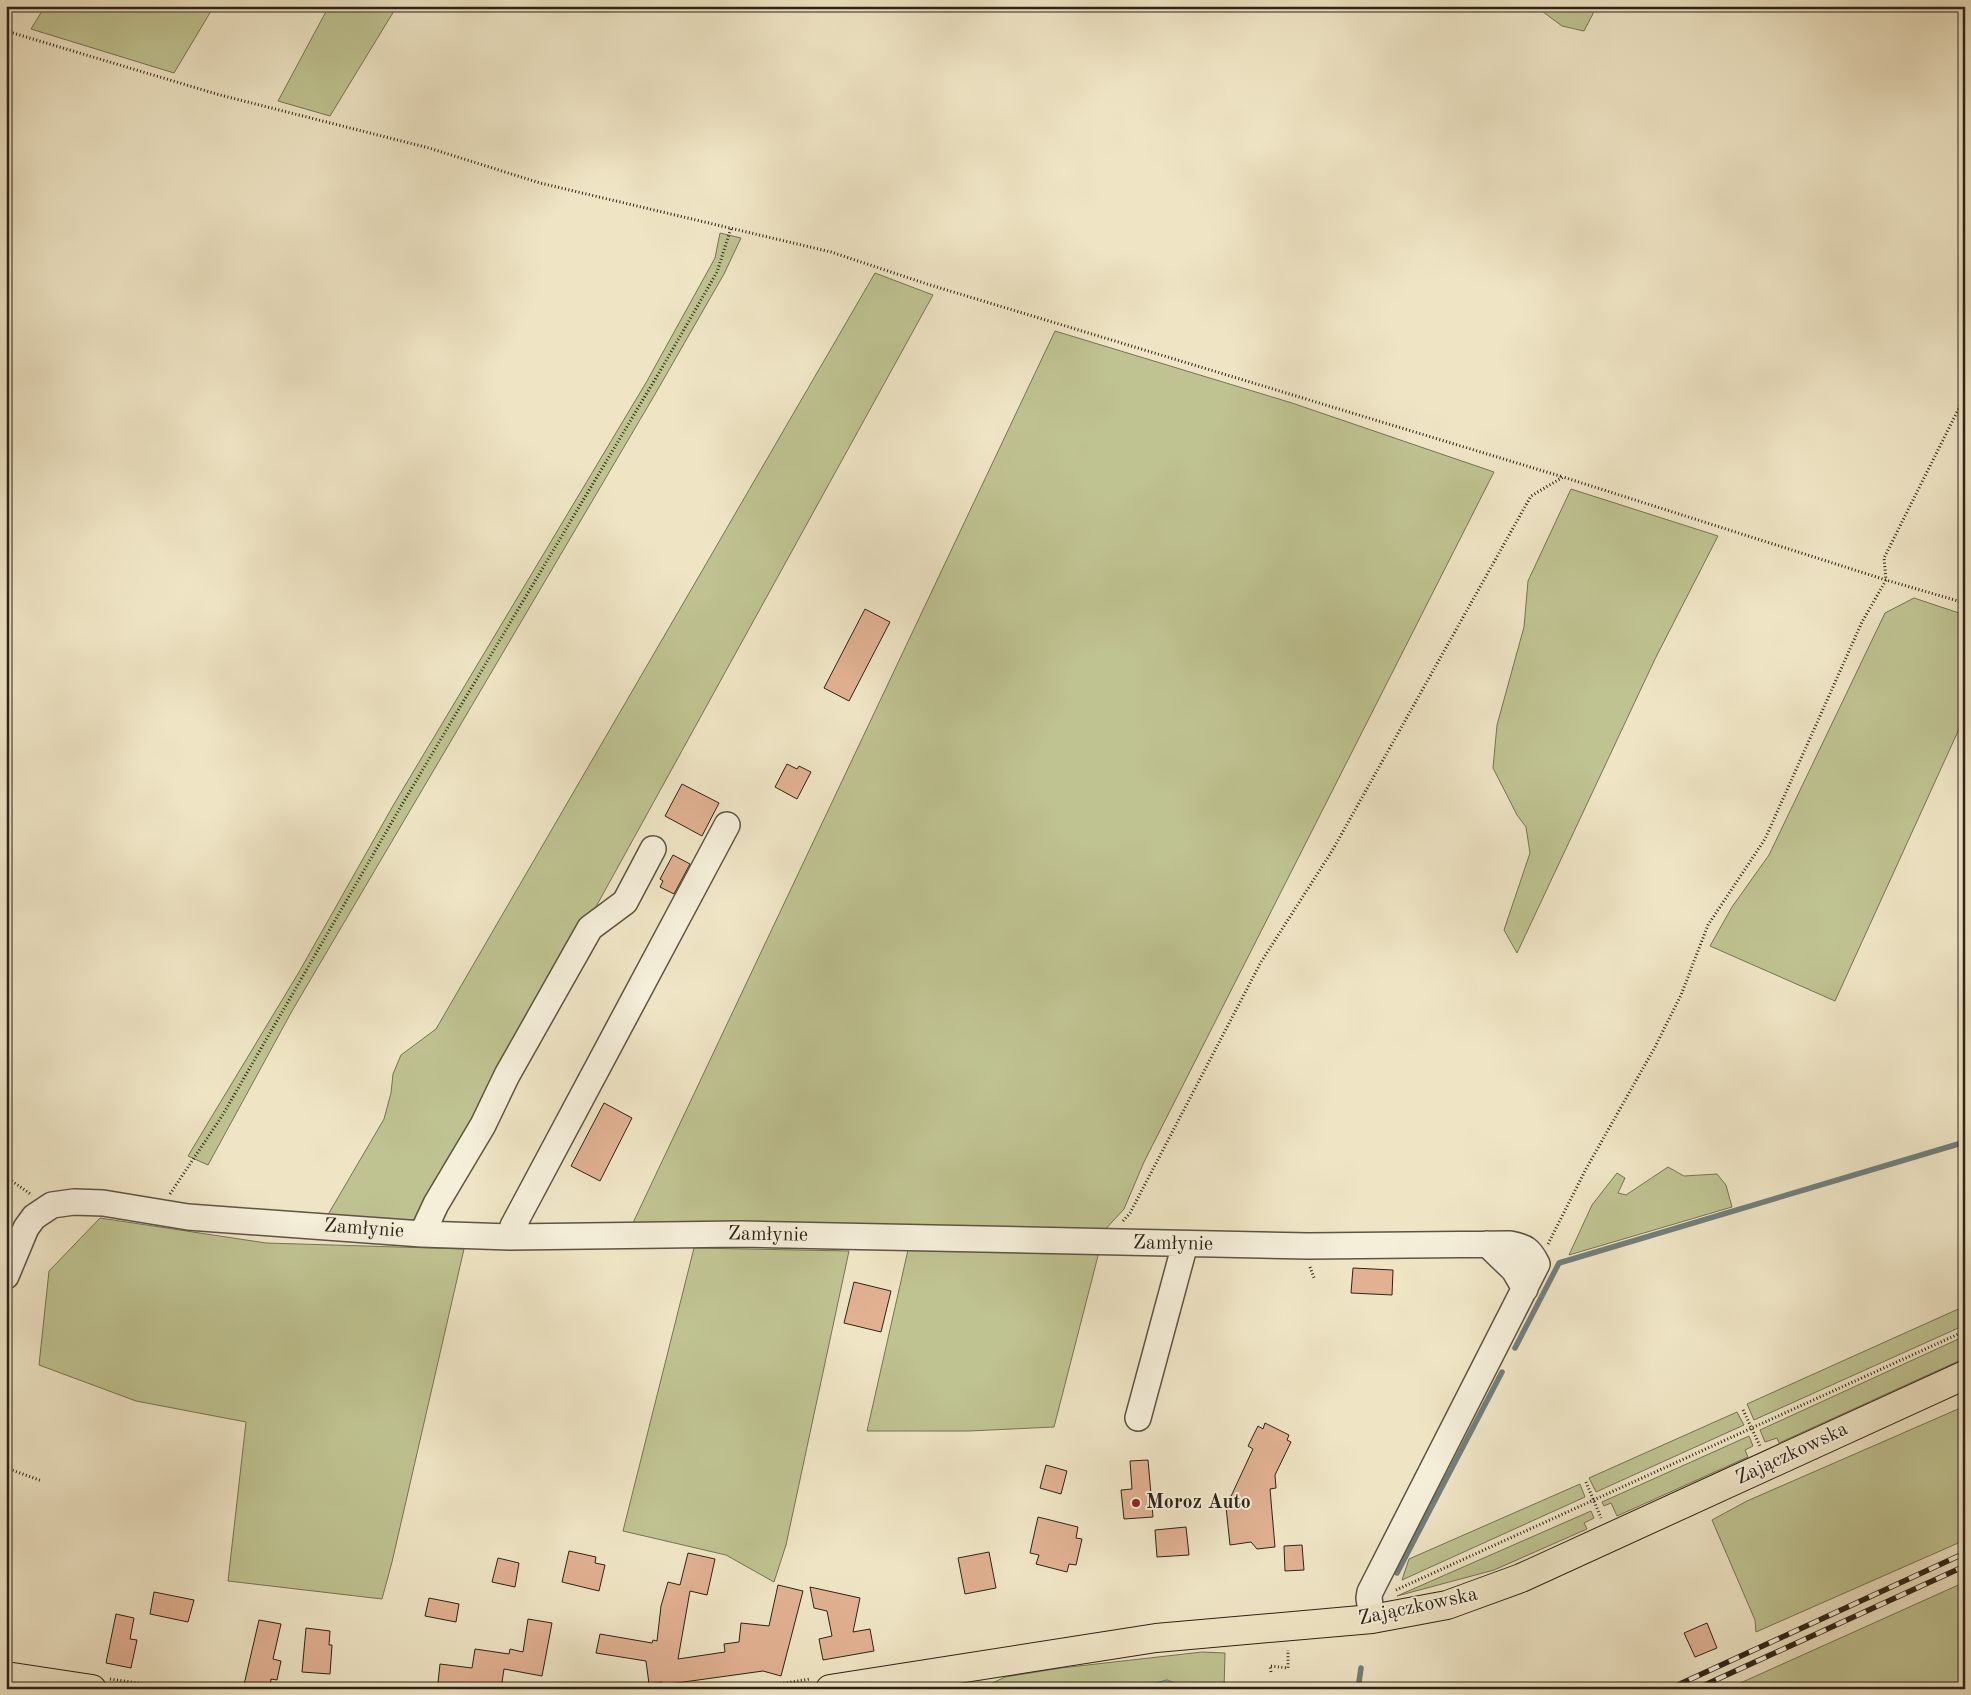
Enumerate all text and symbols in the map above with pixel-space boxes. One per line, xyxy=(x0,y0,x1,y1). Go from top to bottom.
street label: Zamłynie xyxy=(323,1216,405,1242)
street label: Zamłynie xyxy=(728,1224,808,1246)
street label: Zamłynie xyxy=(1133,1233,1213,1255)
street label: Zajączkowska xyxy=(1733,1419,1851,1489)
place label: Moroz Auto xyxy=(1146,1493,1251,1513)
marker: Moroz Auto xyxy=(1130,1497,1142,1509)
street label: Zajączkowska xyxy=(1357,1585,1479,1629)

